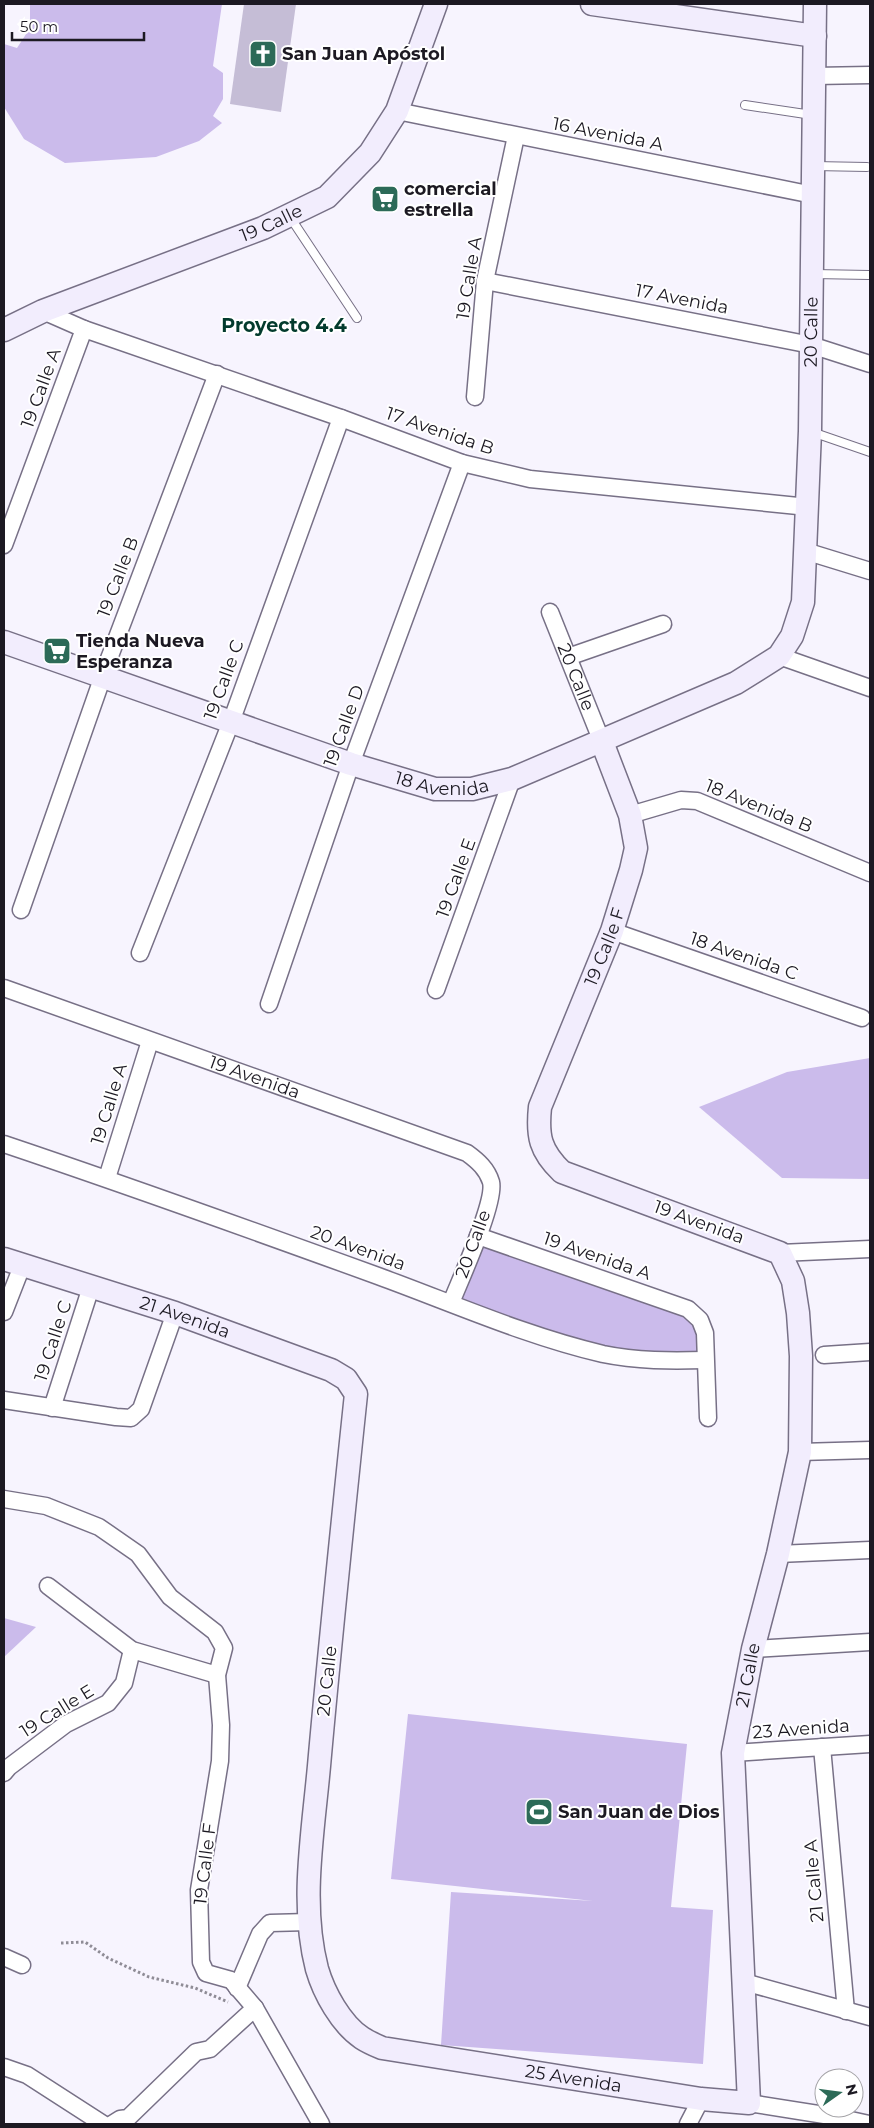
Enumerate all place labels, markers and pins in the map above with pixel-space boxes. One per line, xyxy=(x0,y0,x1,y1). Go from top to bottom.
church icon: San Juan Apóstol xyxy=(248,39,278,69)
place label: San Juan Apóstol xyxy=(282,43,445,65)
place label: comercial estrella xyxy=(404,178,497,221)
supermarket icon: comercial estrella xyxy=(370,184,400,214)
place label: Tienda Nueva Esperanza xyxy=(76,630,205,673)
supermarket icon: Tienda Nueva Esperanza xyxy=(42,636,72,666)
sports icon: San Juan de Dios xyxy=(524,1797,554,1827)
place label: San Juan de Dios xyxy=(558,1801,720,1823)

